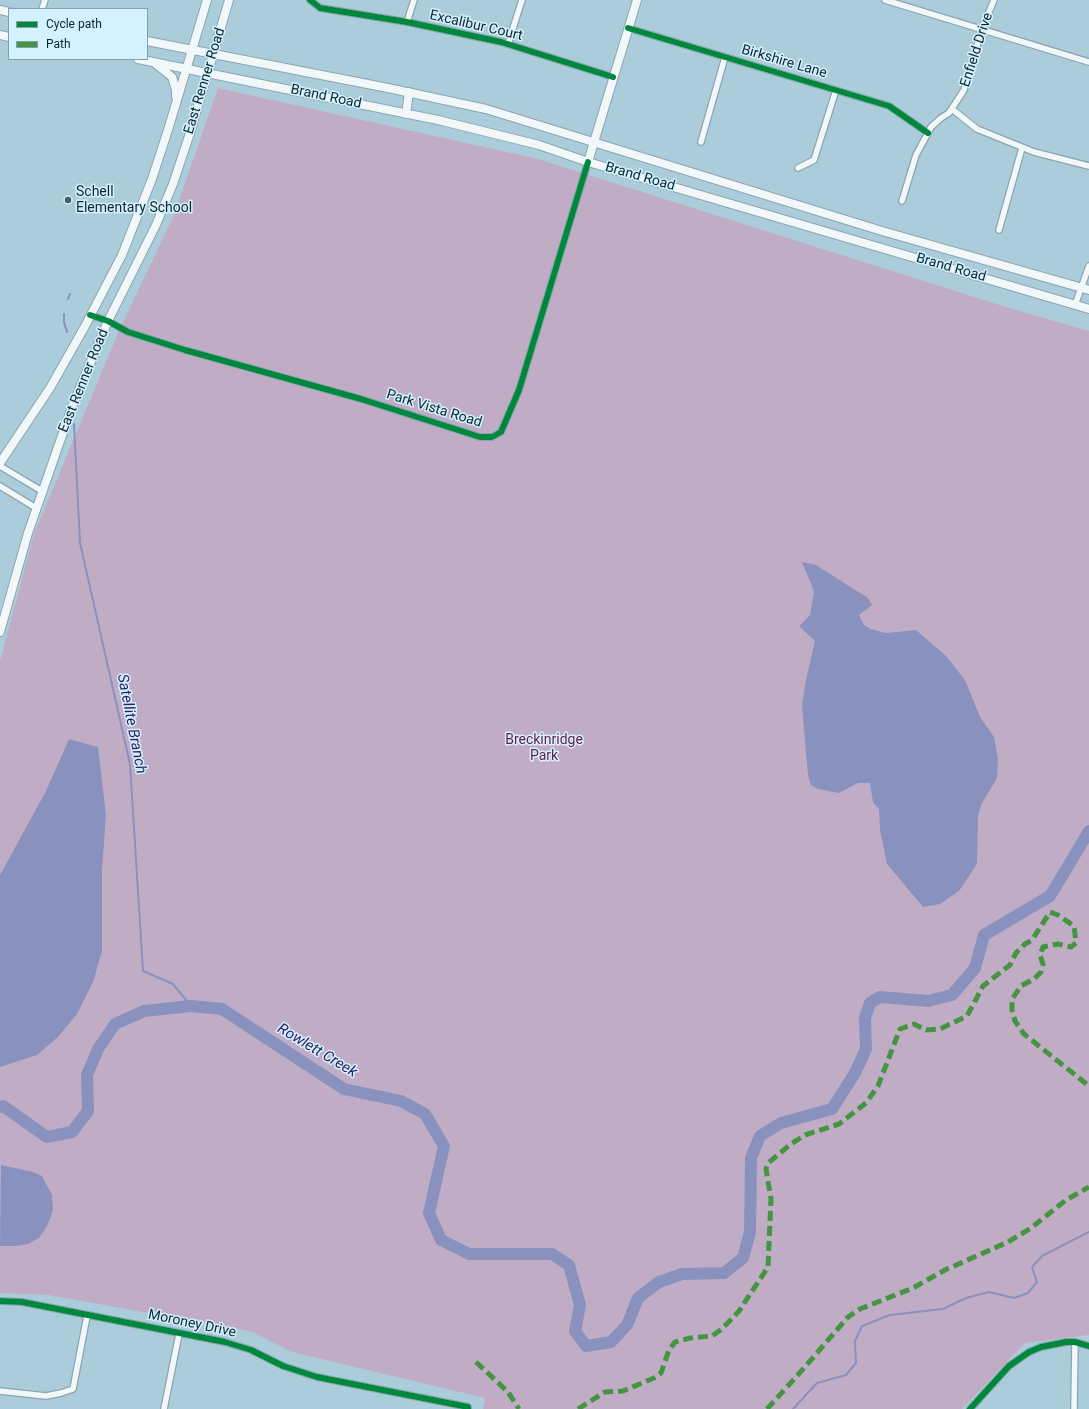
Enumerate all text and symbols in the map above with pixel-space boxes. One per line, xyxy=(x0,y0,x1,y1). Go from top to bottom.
street label: Excalibur Court xyxy=(428,7,524,45)
legend xyxy=(8,8,148,60)
street label: Enfield Drive xyxy=(957,11,997,89)
text: Cycle path xyxy=(46,17,102,31)
street label: East Renner Road xyxy=(181,26,229,136)
text: Path xyxy=(46,37,71,51)
street label: Birkshire Lane xyxy=(739,42,829,82)
street label: Brand Road xyxy=(289,81,363,113)
street label: Brand Road xyxy=(603,159,677,195)
place label: Schell Elementary School xyxy=(76,184,192,216)
marker: Schell Elementary School xyxy=(63,195,73,205)
street label: Brand Road xyxy=(914,250,988,286)
street label: East Renner Road xyxy=(56,327,112,435)
street label: Park Vista Road xyxy=(384,386,484,432)
water label: Satellite Branch xyxy=(113,673,149,775)
park label: Breckinridge Park xyxy=(505,732,583,764)
water label: Rowlett Creek xyxy=(274,1020,360,1082)
street label: Moroney Drive xyxy=(147,1306,237,1342)

